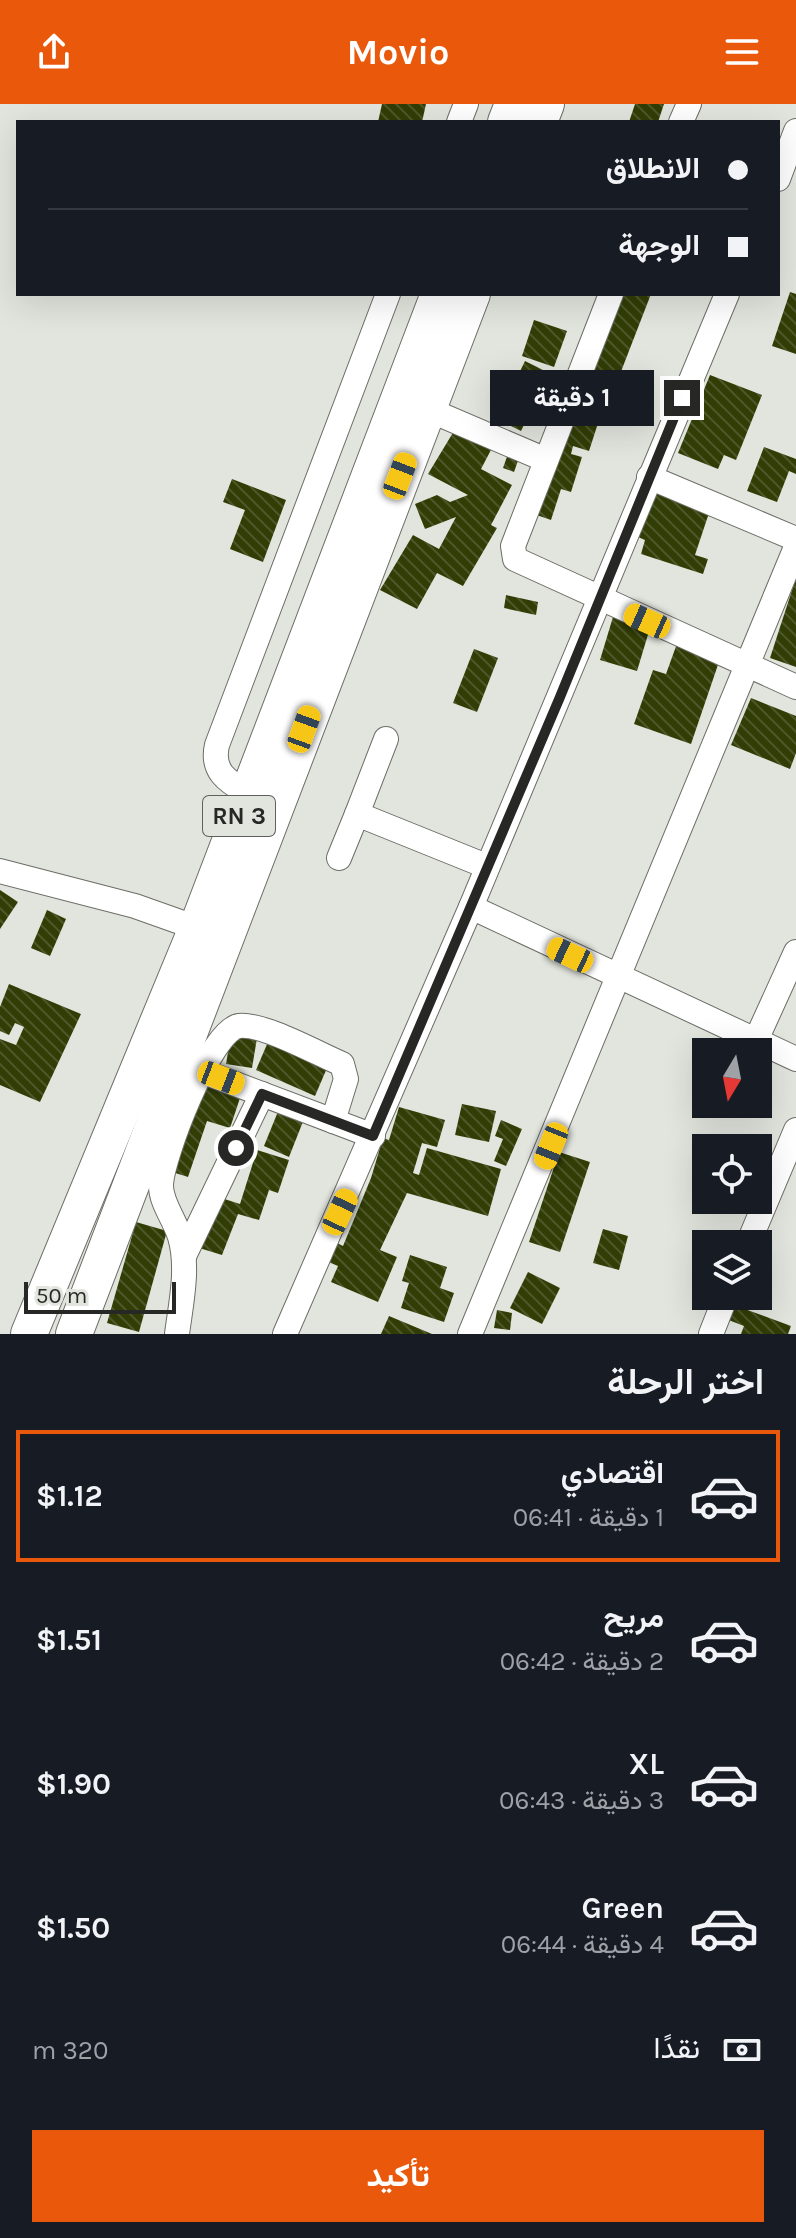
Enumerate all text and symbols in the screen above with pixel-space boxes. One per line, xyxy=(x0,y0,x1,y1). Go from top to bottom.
icon: share xyxy=(32,30,76,74)
icon: menu xyxy=(720,30,764,74)
text: Movio xyxy=(347,31,449,73)
text: الانطلاق xyxy=(606,150,700,186)
text: الوجهة xyxy=(618,227,700,263)
callout: 1 دقيقة xyxy=(490,370,654,426)
route end xyxy=(664,380,700,416)
text: 1 دقيقة xyxy=(533,382,611,413)
car xyxy=(380,449,420,503)
car xyxy=(620,600,674,642)
car xyxy=(285,702,323,756)
road number: RN 3 xyxy=(203,796,275,836)
car xyxy=(543,934,597,976)
north arrow xyxy=(692,1038,772,1118)
map controls xyxy=(692,1038,772,1310)
car xyxy=(194,1058,248,1098)
car xyxy=(531,1119,571,1173)
route start xyxy=(218,1130,254,1166)
button: locate xyxy=(692,1134,772,1214)
car xyxy=(319,1185,361,1239)
button: layers xyxy=(692,1230,772,1310)
scale bar xyxy=(24,1278,176,1314)
text: 50 m xyxy=(36,1283,87,1309)
text: اختر الرحلة xyxy=(607,1361,764,1403)
text: اقتصادي xyxy=(561,1455,664,1491)
icon: car xyxy=(688,1460,760,1532)
text: $1.12 xyxy=(36,1478,103,1514)
text: 1 دقيقة · 06:41 xyxy=(513,1502,664,1533)
text: مريح xyxy=(604,1599,664,1635)
icon: car xyxy=(688,1604,760,1676)
text: $1.51 xyxy=(36,1622,102,1658)
text: 2 دقيقة · 06:42 xyxy=(500,1646,664,1677)
text: XL xyxy=(629,1746,664,1782)
icon: car xyxy=(688,1748,760,1820)
text: $1.90 xyxy=(36,1766,111,1802)
text: 3 دقيقة · 06:43 xyxy=(499,1785,664,1816)
text: Green xyxy=(581,1890,664,1926)
icon: car xyxy=(688,1892,760,1964)
text: $1.50 xyxy=(36,1910,110,1946)
text: 4 دقيقة · 06:44 xyxy=(501,1929,664,1960)
icon: cash xyxy=(720,2028,764,2072)
text: نقدًا xyxy=(654,2030,700,2066)
text: 320 m xyxy=(32,2035,108,2066)
button: تأكيد xyxy=(32,2130,764,2222)

